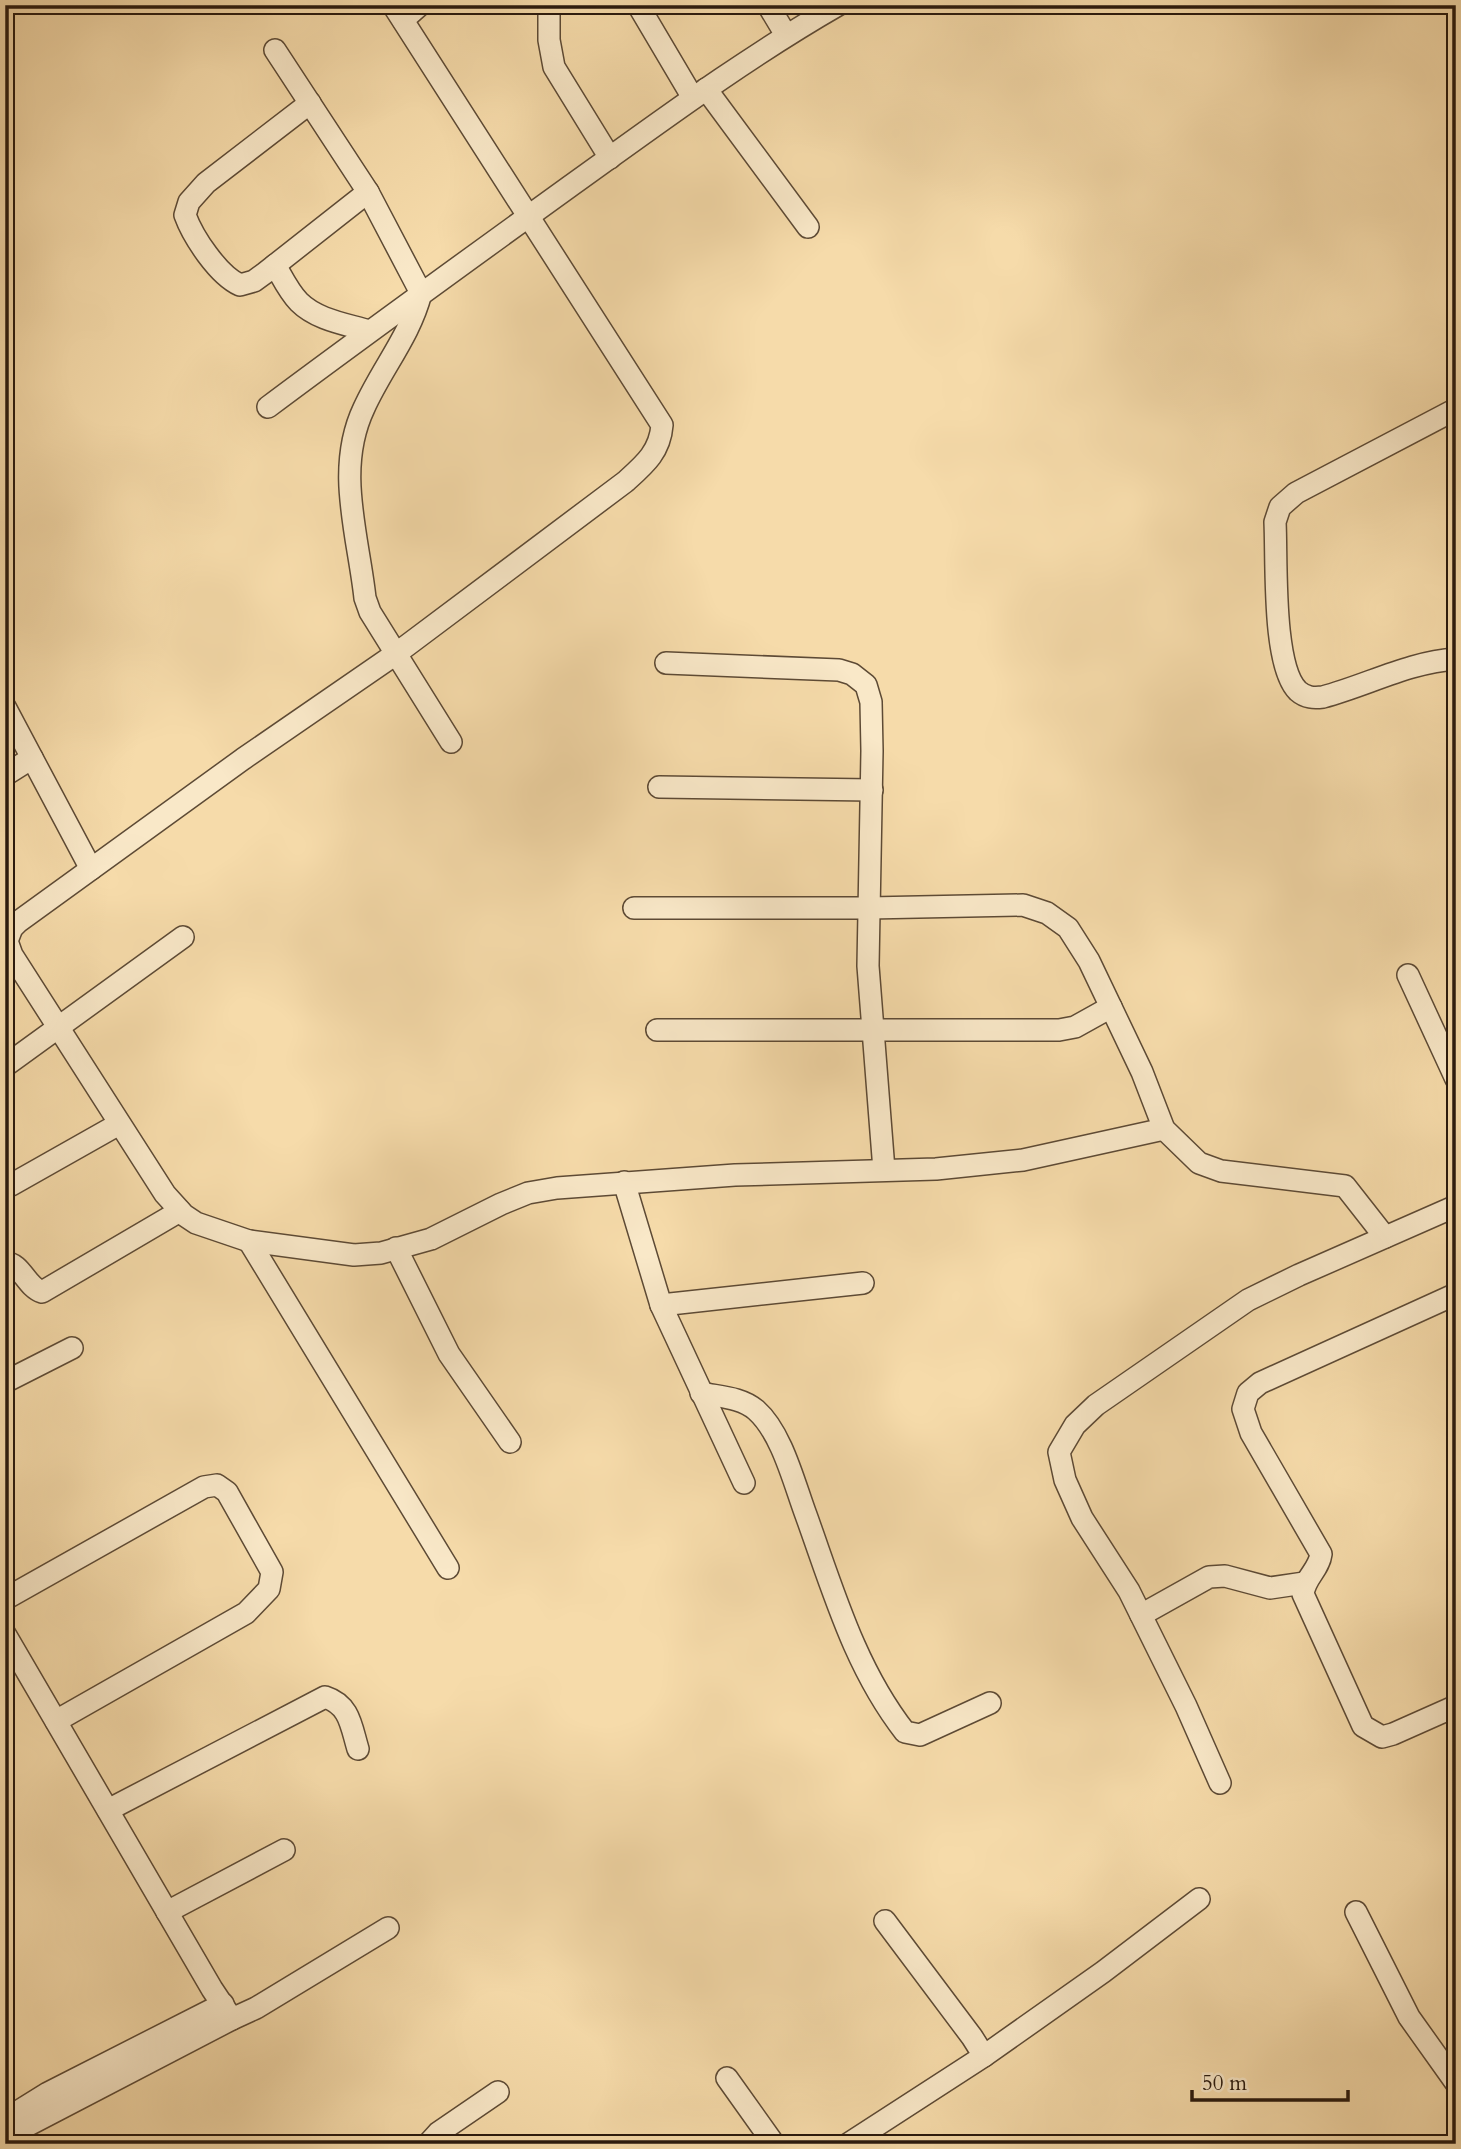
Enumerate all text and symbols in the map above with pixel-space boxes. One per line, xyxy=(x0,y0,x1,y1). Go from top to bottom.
scale bar xyxy=(1192,2058,1347,2102)
text: 50 m xyxy=(1202,2069,1247,2098)

